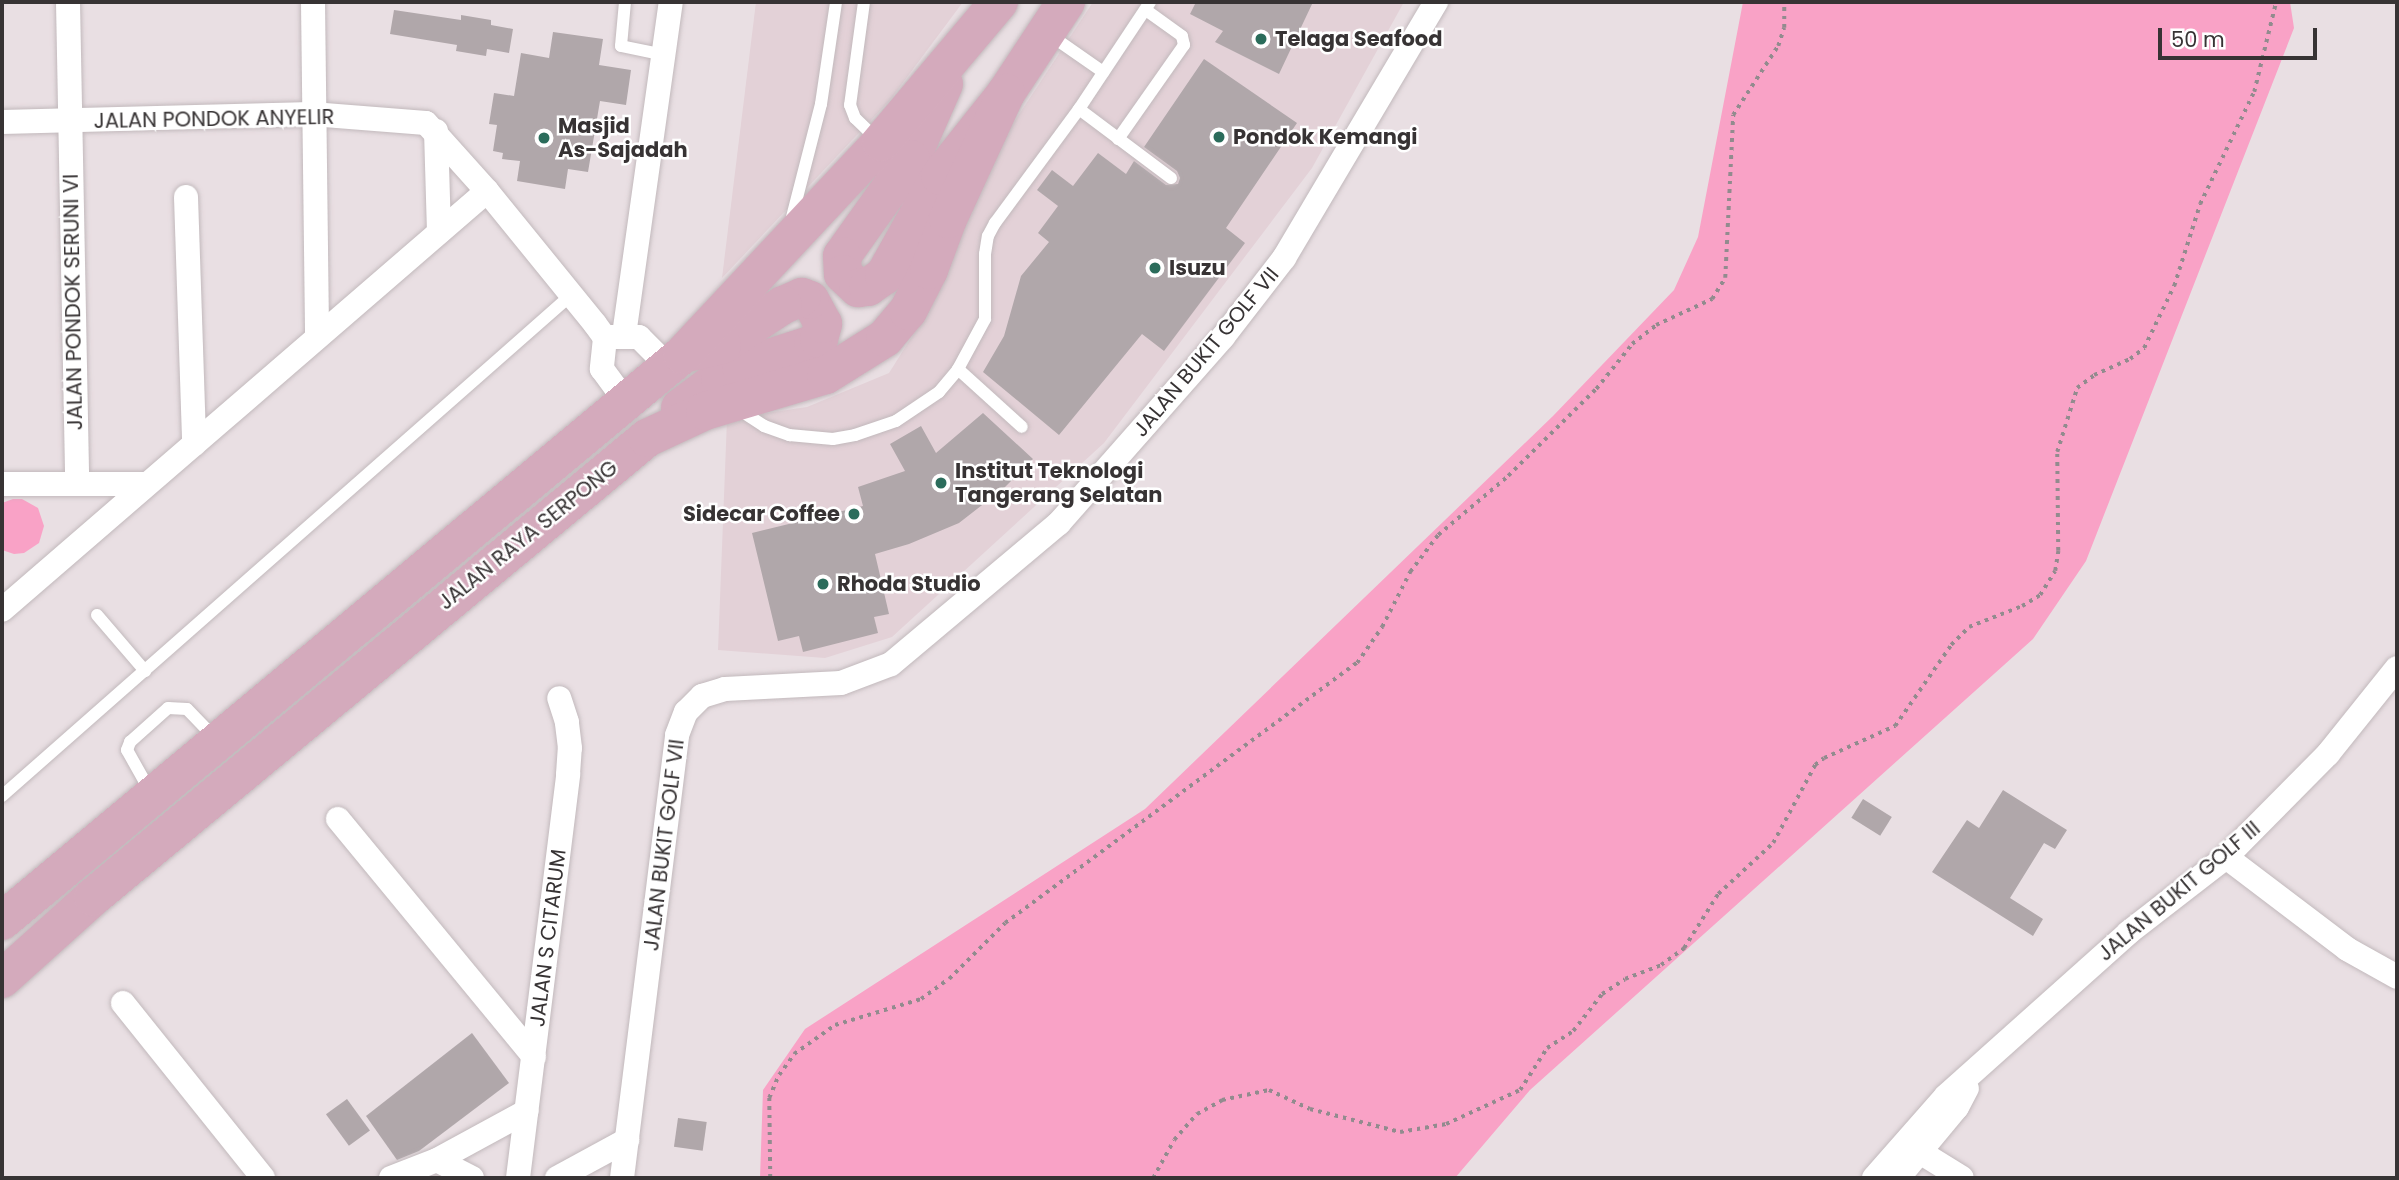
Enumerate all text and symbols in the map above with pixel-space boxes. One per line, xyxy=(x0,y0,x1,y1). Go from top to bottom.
scale bar xyxy=(2161,14,2320,58)
text: 50 m xyxy=(2171,25,2225,54)
place label: Telaga Seafood xyxy=(1275,26,1442,52)
marker: Telaga Seafood xyxy=(1253,31,1269,47)
street label: JALAN PONDOK ANYELIR xyxy=(93,104,335,134)
place label: Masjid As-Sajadah xyxy=(558,113,688,163)
place label: Pondok Kemangi xyxy=(1233,124,1417,150)
marker: Pondok Kemangi xyxy=(1211,129,1227,145)
marker: Masjid As-Sajadah xyxy=(536,130,552,146)
street label: JALAN PONDOK SERUNI VI xyxy=(58,173,88,431)
place label: Isuzu xyxy=(1169,255,1226,281)
marker: Isuzu xyxy=(1147,260,1163,276)
street label: JALAN BUKIT GOLF VII xyxy=(1128,262,1284,442)
street label: JALAN RAYA SERPONG xyxy=(433,455,623,615)
place label: Institut Teknologi Tangerang Selatan xyxy=(955,458,1162,508)
marker: Institut Teknologi Tangerang Selatan xyxy=(933,475,949,491)
place label: Sidecar Coffee xyxy=(683,501,840,527)
marker: Sidecar Coffee xyxy=(846,506,862,522)
place label: Rhoda Studio xyxy=(837,571,981,597)
marker: Rhoda Studio xyxy=(815,576,831,592)
street label: JALAN BUKIT GOLF VII xyxy=(638,738,690,952)
street label: JALAN BUKIT GOLF III xyxy=(2093,816,2265,966)
street label: JALAN S CITARUM xyxy=(525,848,571,1028)

